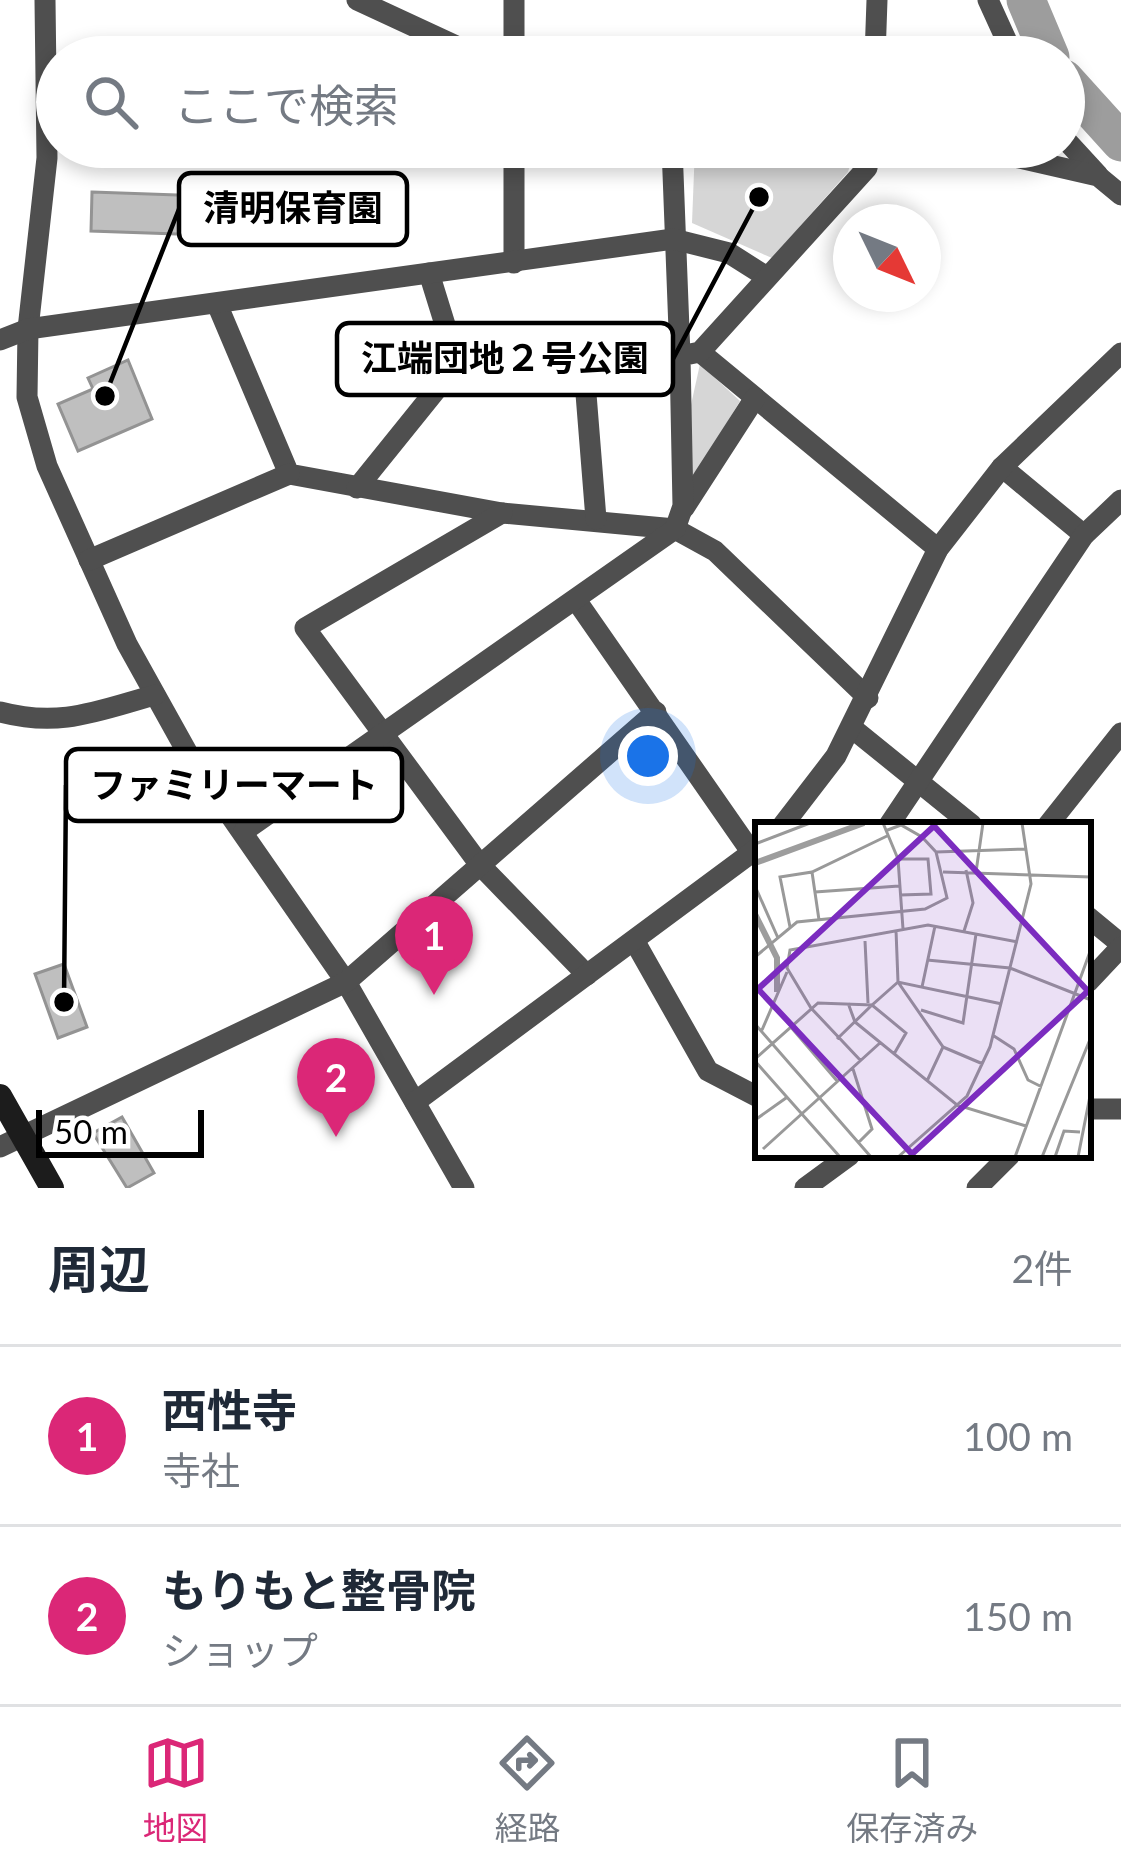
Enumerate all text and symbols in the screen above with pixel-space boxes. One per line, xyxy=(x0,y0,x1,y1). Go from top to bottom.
search box xyxy=(36,36,1085,168)
icon: search xyxy=(78,69,144,135)
text: ここで検索 xyxy=(174,78,399,132)
callout: 清明保育園 xyxy=(179,173,407,245)
text: 清明保育園 xyxy=(203,185,383,229)
north arrow xyxy=(833,204,941,312)
callout: 江端団地２号公園 xyxy=(337,323,673,395)
text: 江端団地２号公園 xyxy=(361,335,649,379)
your location xyxy=(618,726,678,786)
callout: ファミリーマート xyxy=(66,749,402,821)
text: ファミリーマート xyxy=(90,762,378,806)
inset map xyxy=(755,822,1091,1158)
pin: 1 xyxy=(395,896,473,995)
pin: 2 xyxy=(297,1038,375,1137)
scale bar xyxy=(36,1104,204,1157)
text: 50 m xyxy=(54,1111,128,1151)
text: 周辺 xyxy=(48,1238,150,1299)
text: 2件 xyxy=(1011,1245,1073,1291)
text: 西性寺 xyxy=(162,1383,297,1437)
text: 1 xyxy=(76,1413,98,1459)
text: 100 m xyxy=(963,1413,1073,1459)
text: 寺社 xyxy=(162,1447,240,1493)
text: もりもと整骨院 xyxy=(162,1563,476,1617)
text: 2 xyxy=(76,1593,98,1639)
text: 150 m xyxy=(963,1593,1073,1639)
text: ショップ xyxy=(162,1627,318,1673)
tab: 地図 xyxy=(143,1730,209,1850)
tab: 経路 xyxy=(494,1730,560,1850)
tab: 保存済み xyxy=(846,1730,978,1850)

